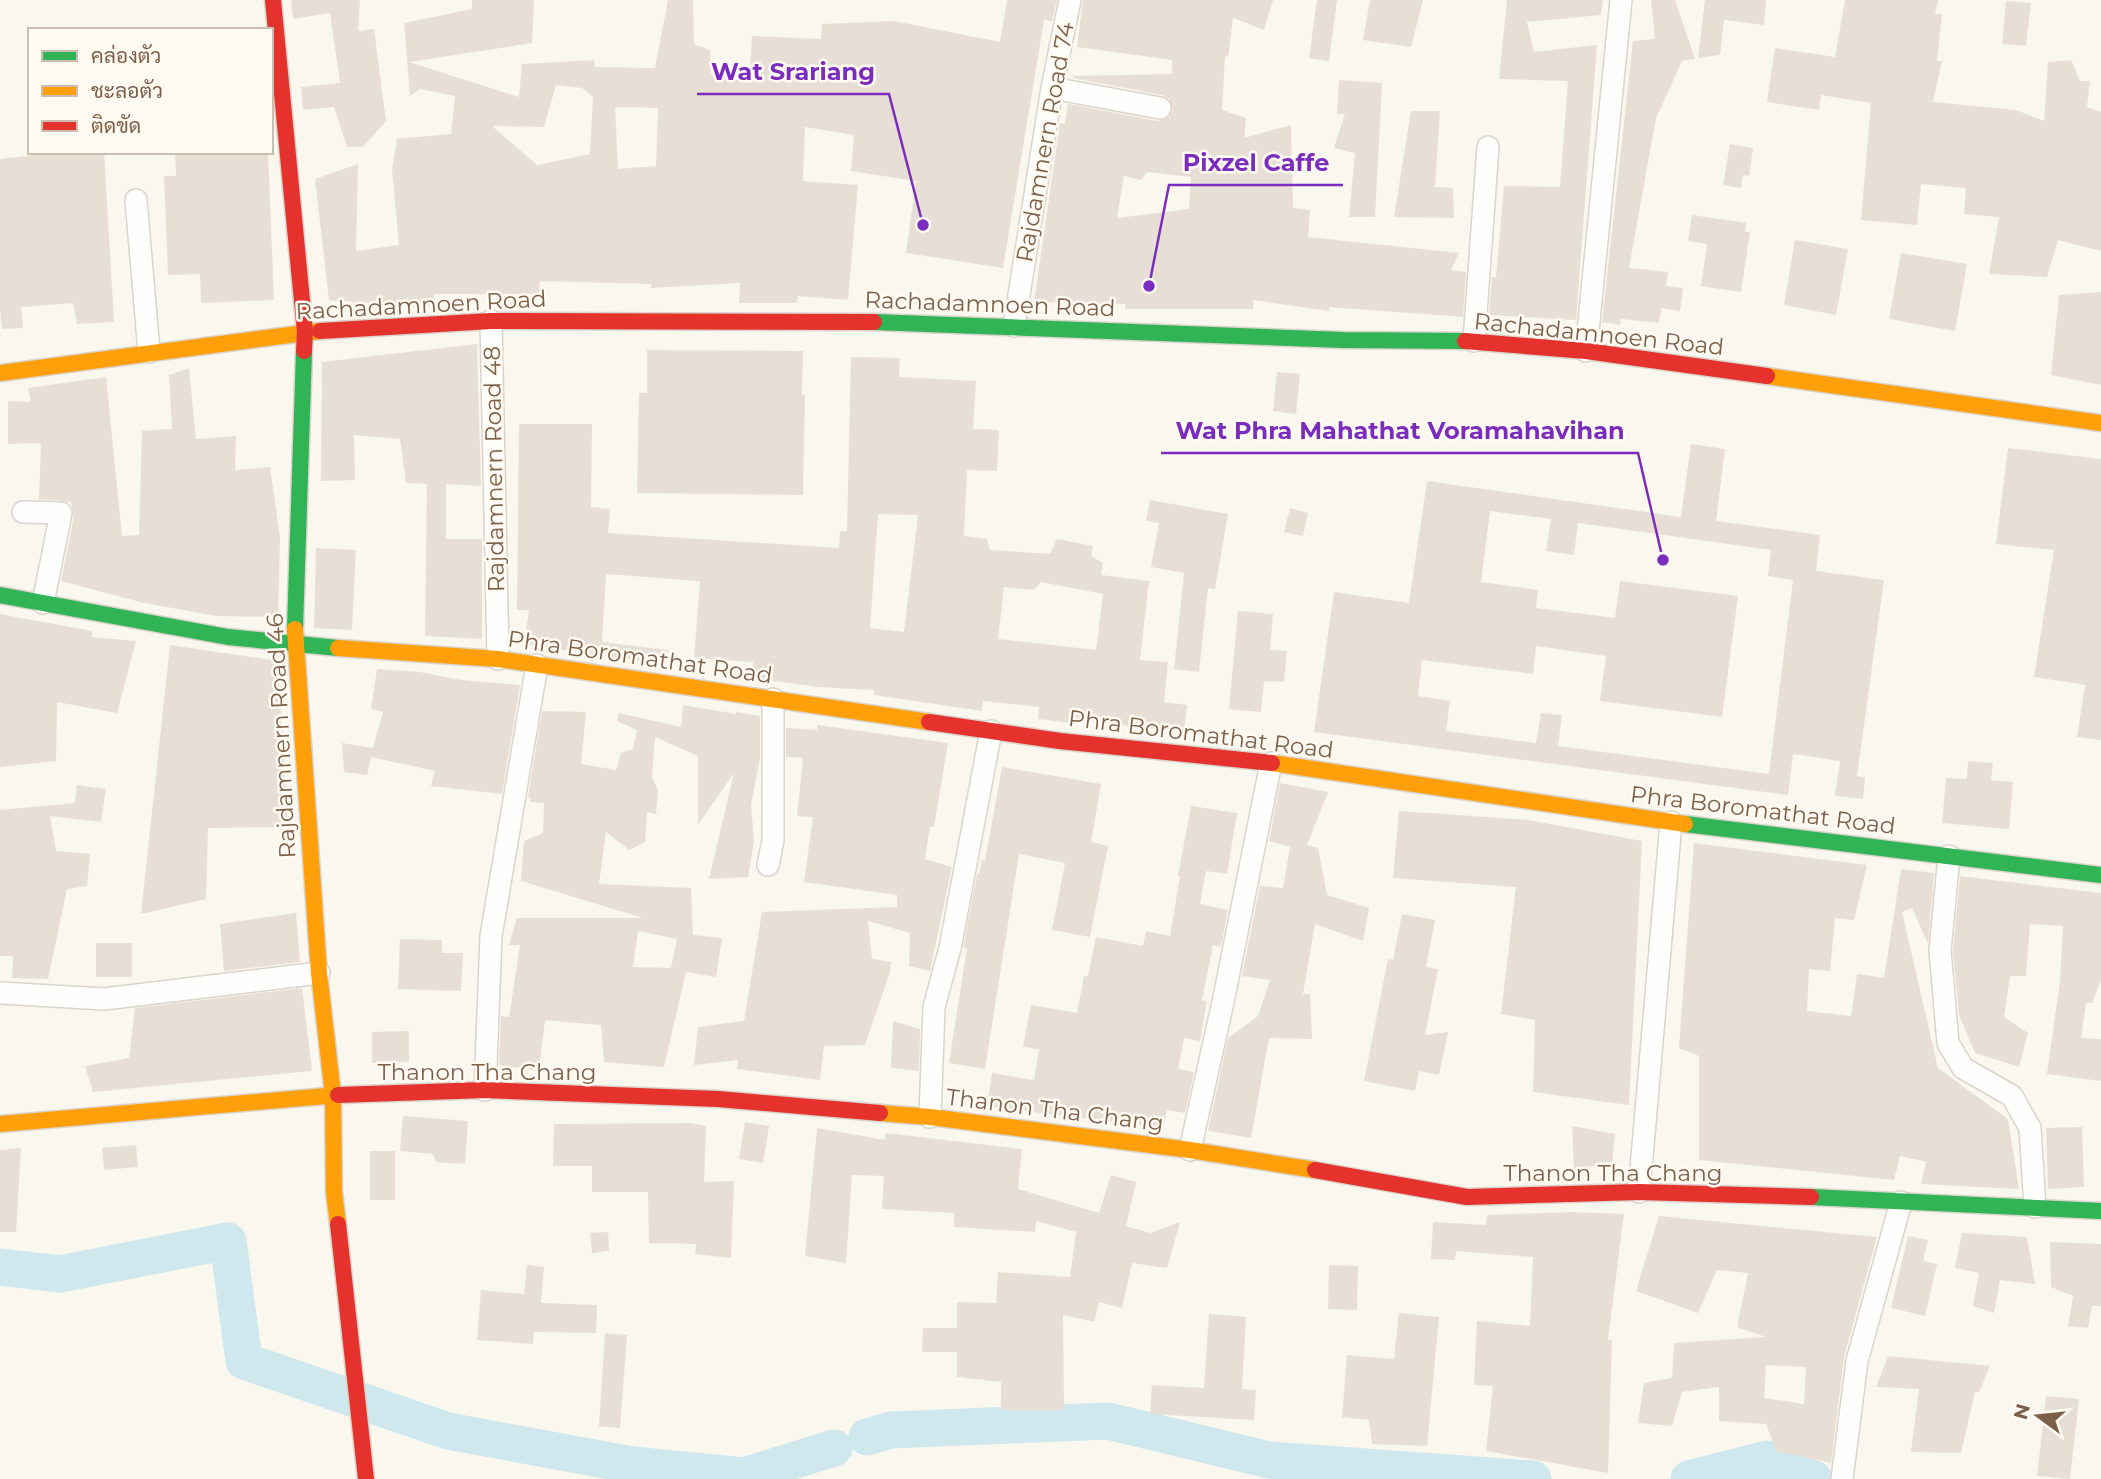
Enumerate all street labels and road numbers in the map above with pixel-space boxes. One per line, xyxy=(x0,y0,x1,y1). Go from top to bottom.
street label: Rajdamnern Road 74 xyxy=(1010,20,1080,264)
street label: Rachadamnoen Road xyxy=(295,284,547,326)
street label: Rachadamnoen Road xyxy=(864,286,1116,322)
street label: Rachadamnoen Road xyxy=(1473,307,1725,361)
street label: Rajdamnern Road 48 xyxy=(478,346,510,592)
street label: Rajdamnern Road 46 xyxy=(261,613,301,859)
street label: Phra Boromathat Road xyxy=(506,625,774,689)
street label: Phra Boromathat Road xyxy=(1067,704,1335,764)
street label: Phra Boromathat Road xyxy=(1629,780,1897,840)
street label: Thanon Tha Chang xyxy=(378,1058,596,1086)
street label: Thanon Tha Chang xyxy=(945,1083,1165,1137)
street label: Thanon Tha Chang xyxy=(1504,1159,1722,1187)

